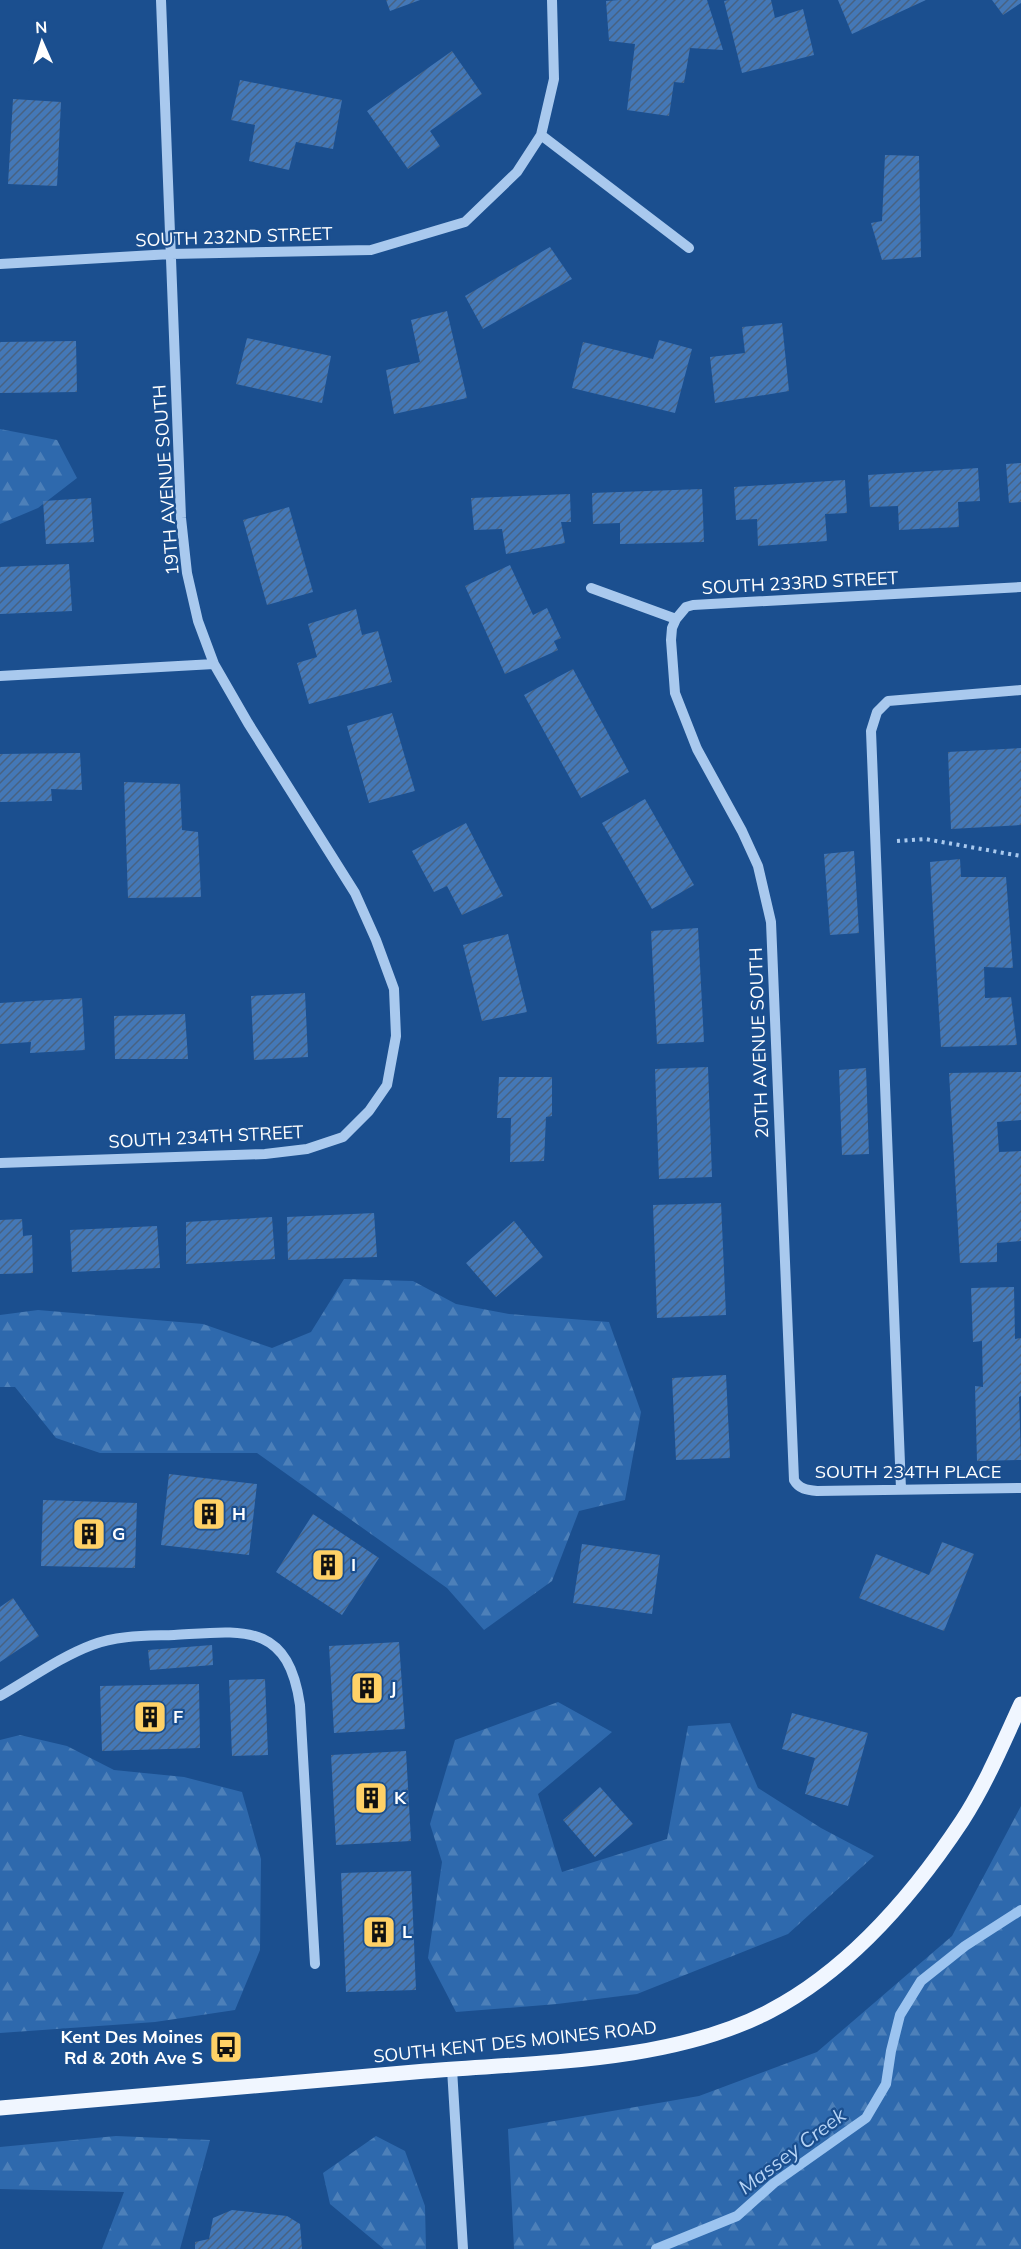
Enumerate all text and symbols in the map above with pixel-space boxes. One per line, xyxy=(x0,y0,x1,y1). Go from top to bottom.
north arrow xyxy=(12,12,72,72)
text: N xyxy=(35,17,48,37)
street label: SOUTH 232ND STREET xyxy=(135,222,333,251)
street label: 19TH AVENUE SOUTH xyxy=(147,384,184,576)
street label: SOUTH 233RD STREET xyxy=(701,566,899,599)
street label: 20TH AVENUE SOUTH xyxy=(744,947,773,1139)
street label: SOUTH 234TH STREET xyxy=(108,1120,304,1153)
street label: SOUTH 234TH PLACE xyxy=(815,1460,1001,1483)
building icon: H xyxy=(191,1496,227,1532)
place label: H xyxy=(232,1502,246,1525)
building icon: G xyxy=(71,1516,107,1552)
place label: G xyxy=(112,1522,125,1545)
building icon: I xyxy=(310,1547,346,1583)
place label: I xyxy=(351,1553,356,1576)
building icon: J xyxy=(349,1670,385,1706)
place label: J xyxy=(390,1676,397,1699)
building icon: F xyxy=(132,1699,168,1735)
place label: F xyxy=(173,1705,183,1728)
building icon: K xyxy=(353,1780,389,1816)
place label: K xyxy=(394,1786,407,1809)
building icon: L xyxy=(361,1914,397,1950)
place label: L xyxy=(402,1920,412,1943)
street label: SOUTH KENT DES MOINES ROAD xyxy=(372,2015,658,2068)
place label: Kent Des Moines Rd & 20th Ave S xyxy=(60,2025,203,2069)
bus stop icon: Kent Des Moines Rd & 20th Ave S xyxy=(208,2029,244,2065)
water label: Massey Creek xyxy=(733,2102,851,2199)

